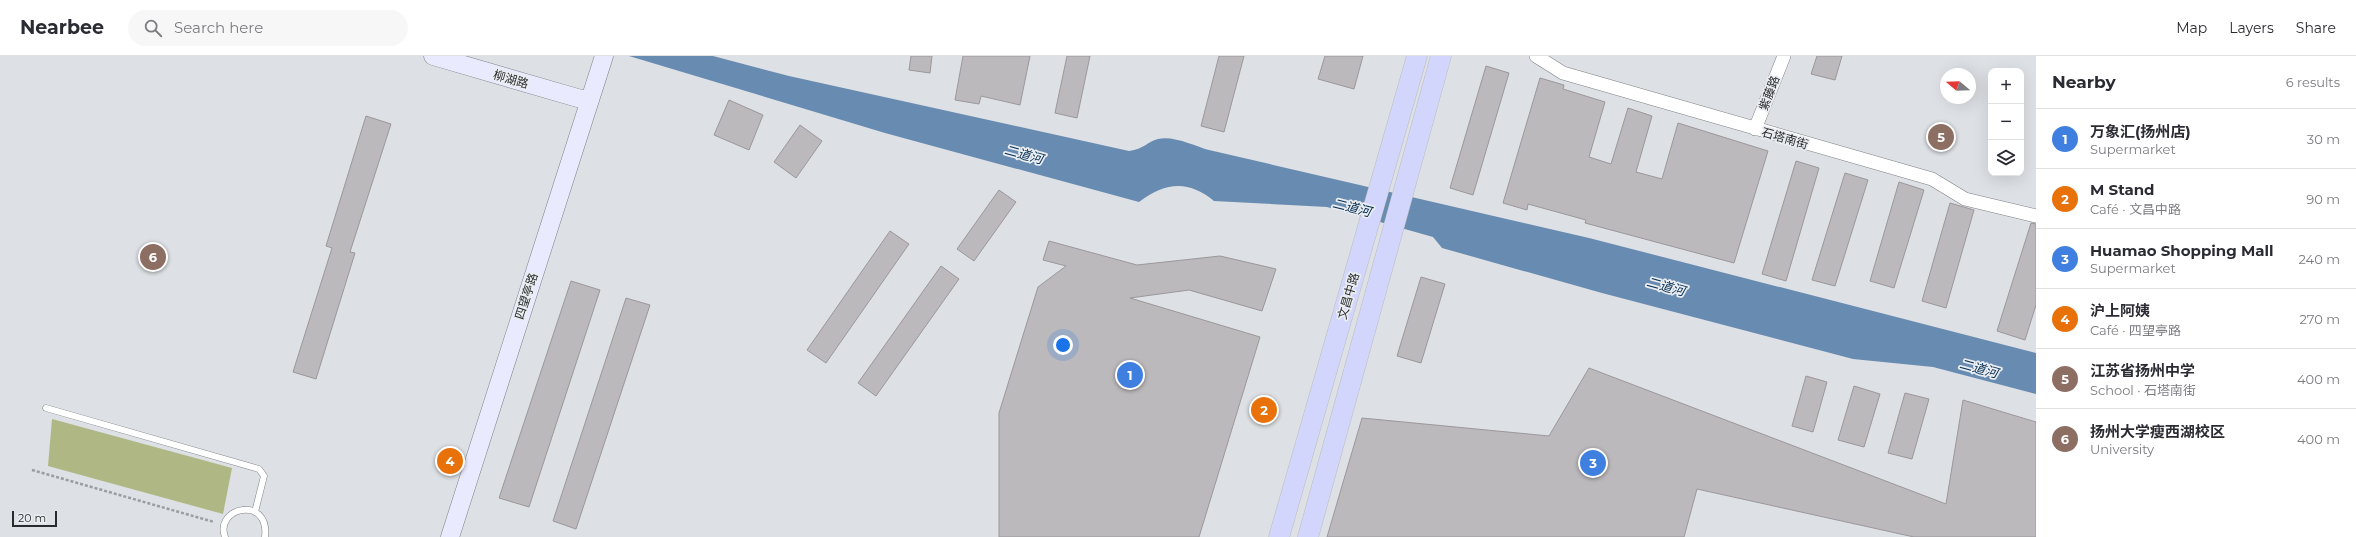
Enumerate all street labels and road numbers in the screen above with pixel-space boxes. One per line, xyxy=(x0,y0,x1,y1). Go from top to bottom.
street label: 柳湖路 xyxy=(492,67,530,91)
street label: 紫藤路 xyxy=(1756,74,1782,112)
street label: 石塔南街 xyxy=(1760,124,1810,152)
street label: 四望亭路 xyxy=(511,271,541,321)
street label: 文昌中路 xyxy=(1334,271,1362,321)

